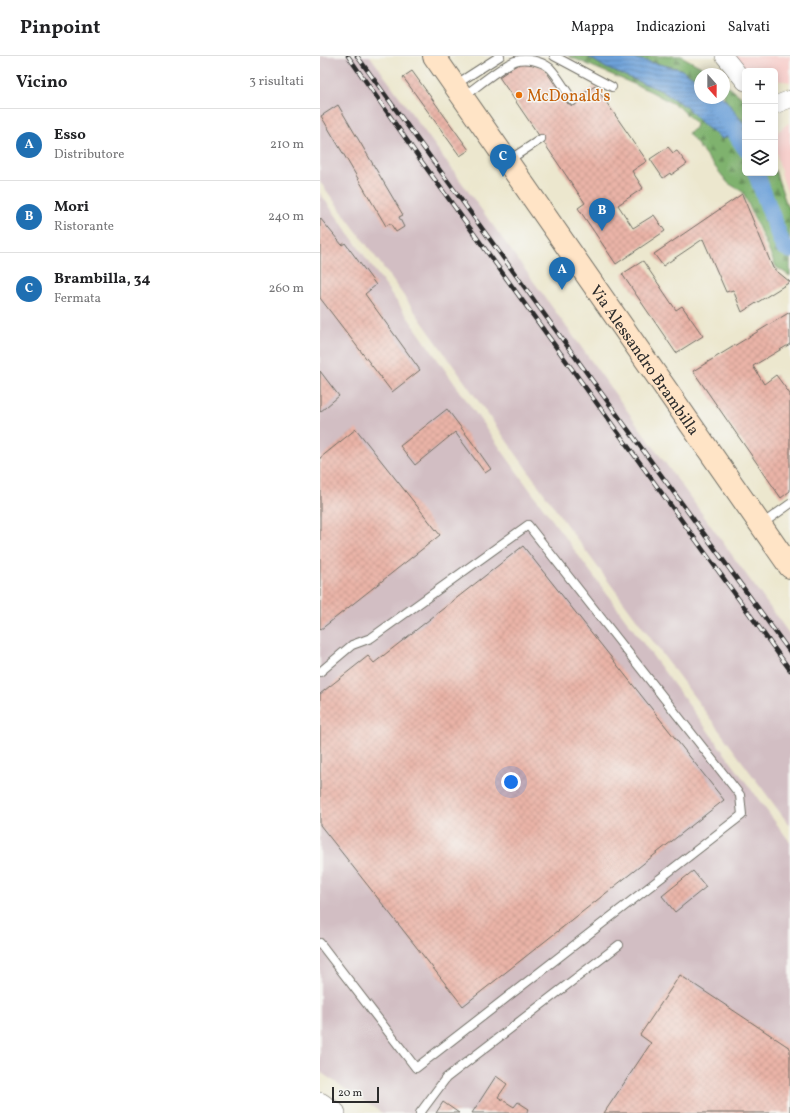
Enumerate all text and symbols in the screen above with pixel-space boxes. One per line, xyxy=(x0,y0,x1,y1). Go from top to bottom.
text: Pinpoint xyxy=(20,15,100,41)
text: Mappa xyxy=(571,18,614,37)
text: Indicazioni xyxy=(636,18,706,37)
text: Salvati xyxy=(728,18,770,37)
north arrow xyxy=(694,68,730,104)
map controls xyxy=(742,68,778,176)
button: + xyxy=(742,68,778,104)
text: Vicino xyxy=(16,71,67,94)
text: 3 risultati xyxy=(249,73,304,91)
place label: McDonald's xyxy=(527,86,610,108)
marker: McDonald's xyxy=(514,90,524,100)
button: − xyxy=(742,104,778,140)
text: Esso xyxy=(54,125,86,146)
text: A xyxy=(24,136,34,154)
text: 210 m xyxy=(270,136,304,154)
button: layers xyxy=(742,140,778,176)
pin: C xyxy=(490,144,516,177)
text: Distributore xyxy=(54,146,124,164)
text: Mori xyxy=(54,197,89,218)
pin: B xyxy=(589,198,615,231)
text: B xyxy=(25,208,33,226)
text: 240 m xyxy=(268,208,304,226)
text: Ristorante xyxy=(54,218,114,236)
pin: A xyxy=(549,257,575,290)
text: Brambilla, 34 xyxy=(54,269,151,290)
text: C xyxy=(25,280,33,298)
text: 260 m xyxy=(269,280,304,298)
street label: Via Alessandro Brambilla xyxy=(584,281,704,440)
text: Fermata xyxy=(54,290,101,308)
your location xyxy=(501,772,521,792)
scale bar xyxy=(332,1085,379,1104)
text: 20 m xyxy=(338,1086,362,1101)

